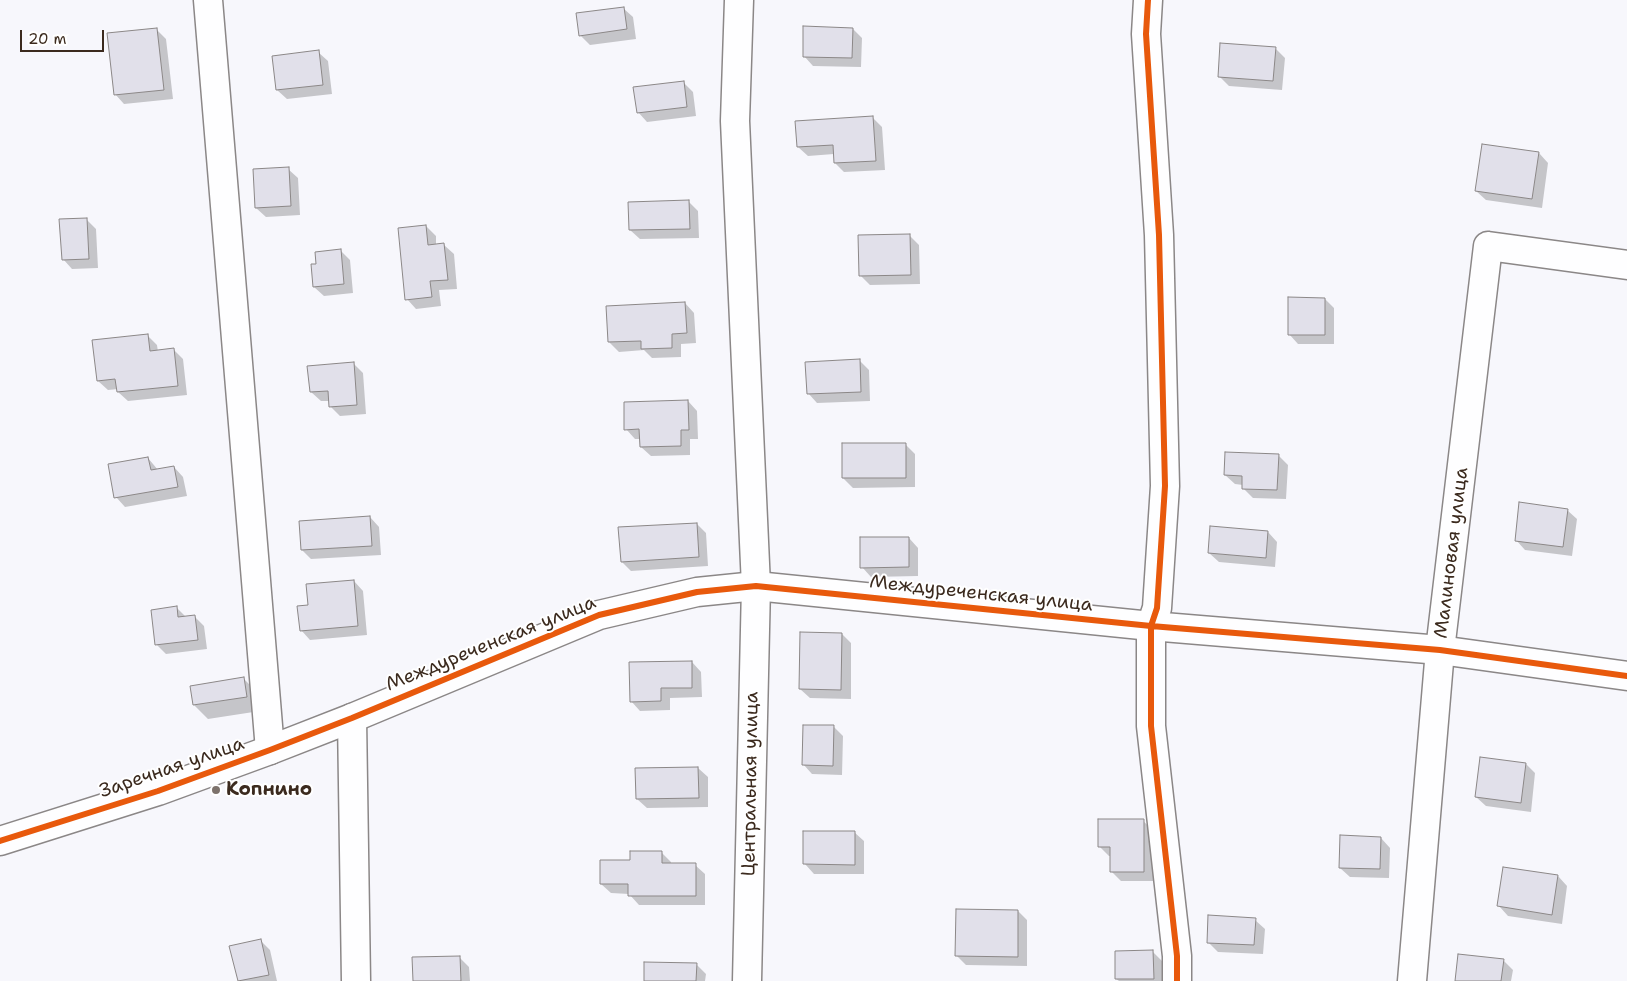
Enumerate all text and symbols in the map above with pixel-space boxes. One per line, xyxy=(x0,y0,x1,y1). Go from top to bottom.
scale bar xyxy=(22,20,106,52)
text: 20 m xyxy=(28,29,67,49)
street label: Малиновая улица xyxy=(1430,466,1474,640)
street label: Междуреченская улица xyxy=(868,571,1094,617)
street label: Междуреченская улица xyxy=(383,591,599,697)
street label: Центральная улица xyxy=(738,691,764,877)
street label: Заречная улица xyxy=(97,733,247,803)
place label: Копнино xyxy=(226,779,312,801)
marker: Копнино xyxy=(210,784,222,796)

